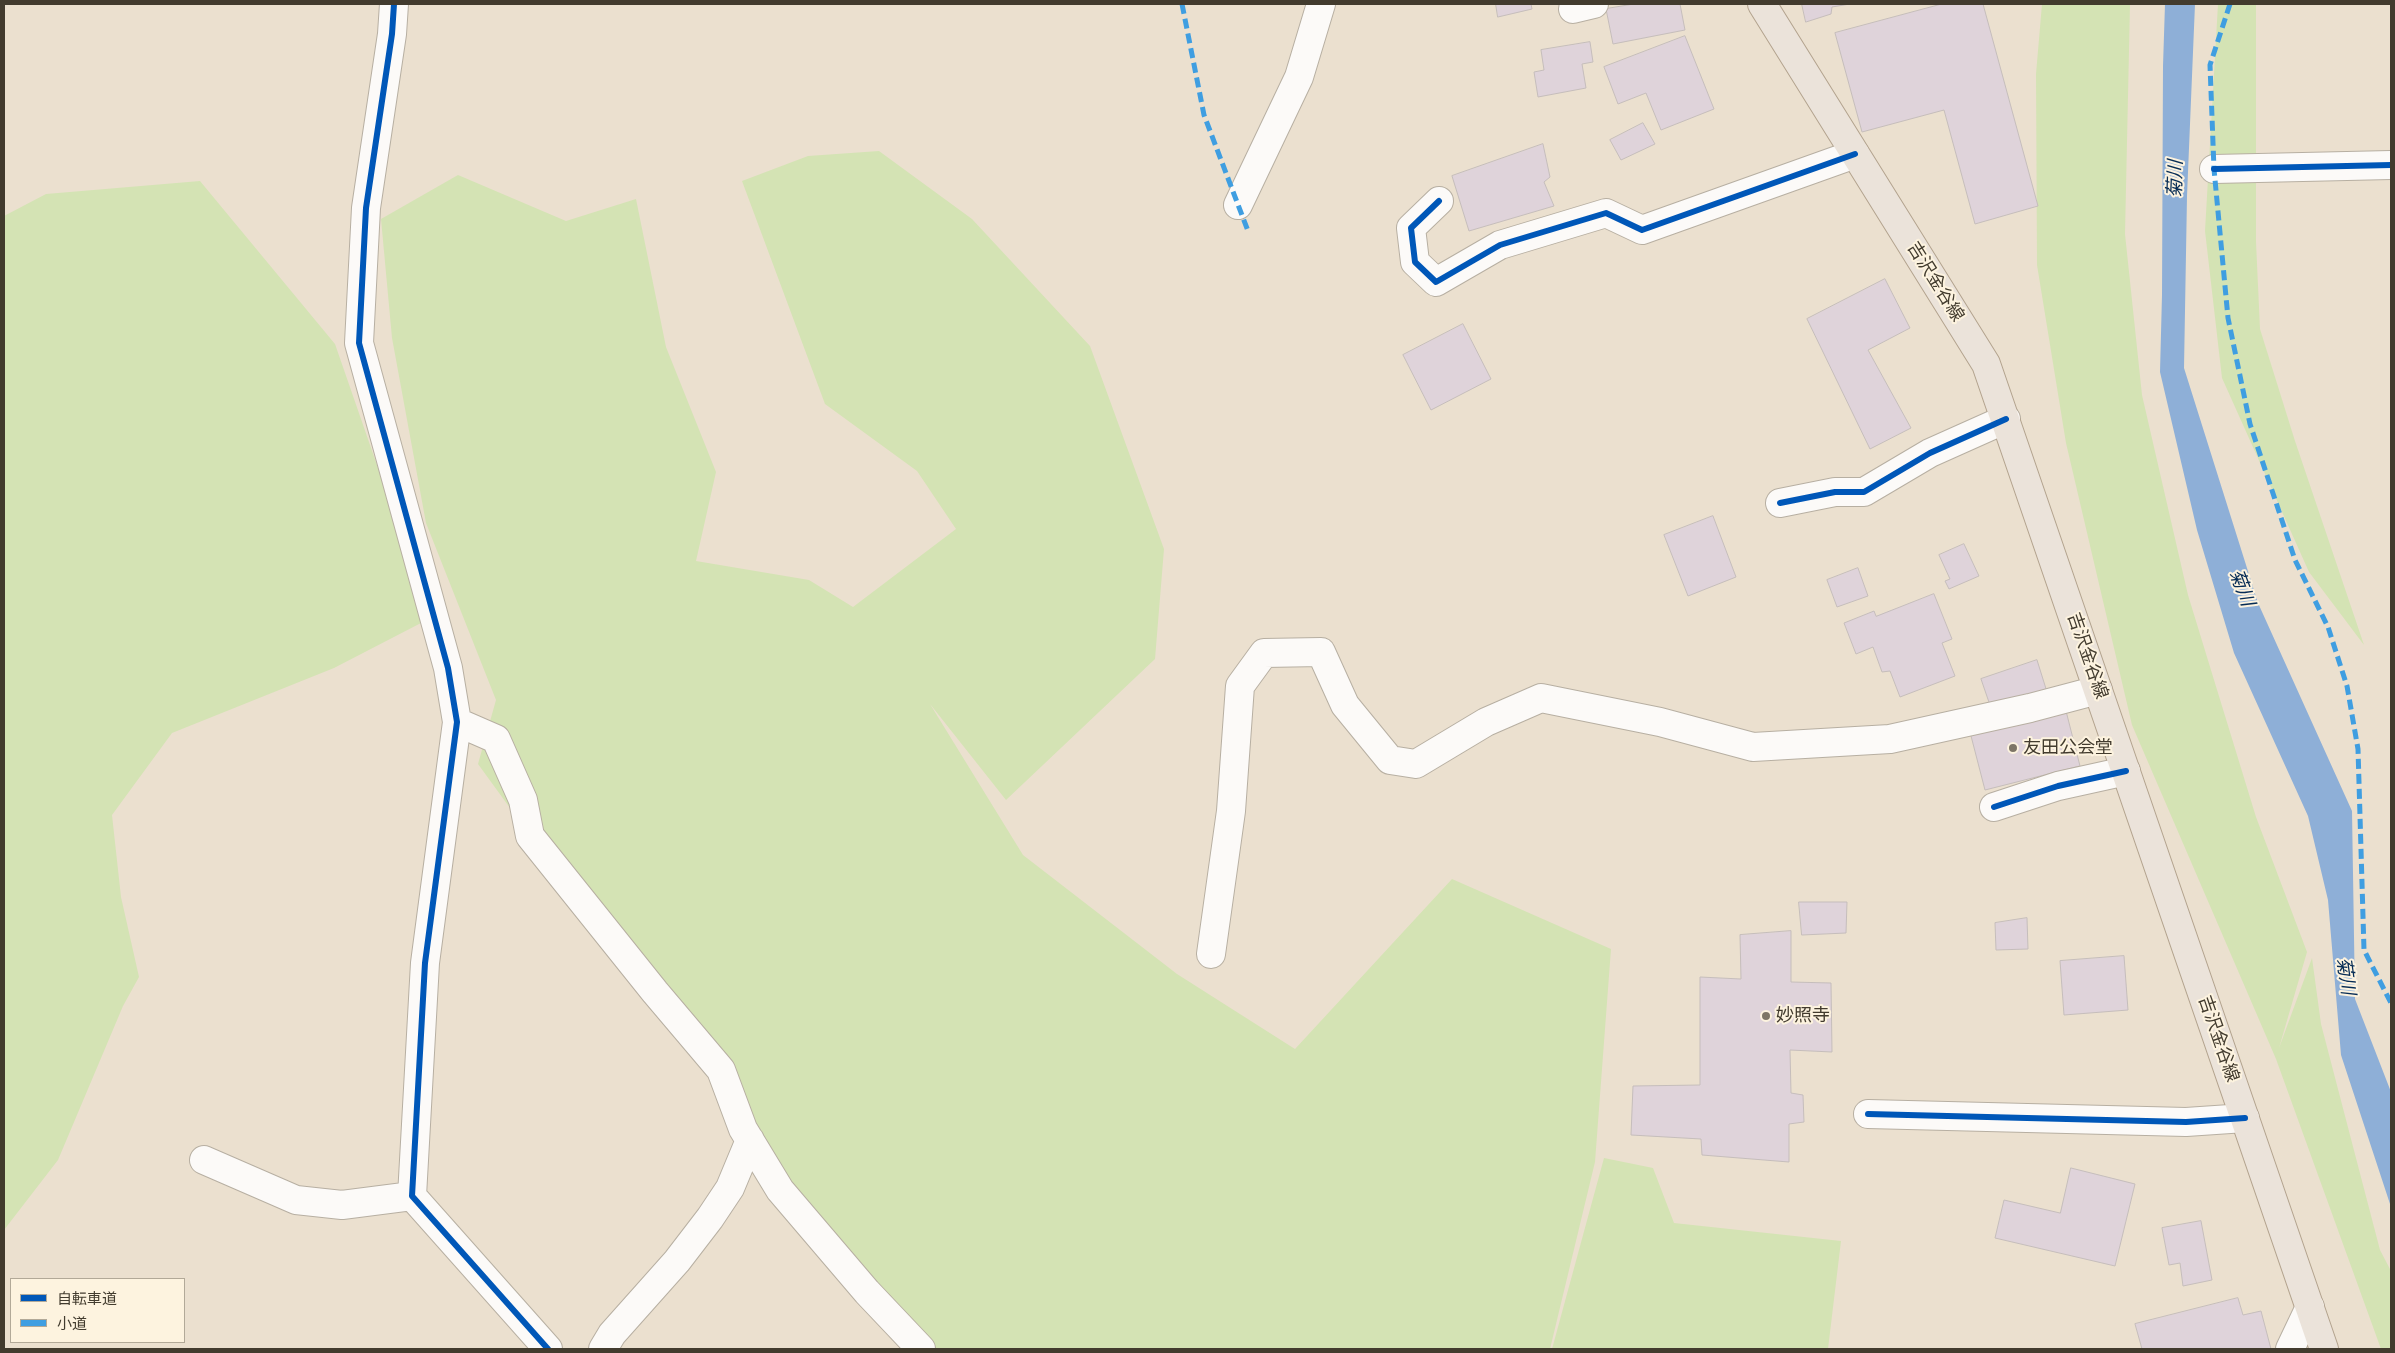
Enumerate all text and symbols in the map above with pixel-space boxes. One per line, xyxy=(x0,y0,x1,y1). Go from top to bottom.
water label: 菊川 xyxy=(2164,160,2188,198)
street label: 吉沢金谷線 xyxy=(1902,238,1968,326)
water label: 菊川 xyxy=(2224,566,2258,610)
street label: 吉沢金谷線 xyxy=(2062,610,2112,702)
place label: 友田公会堂 xyxy=(2023,737,2113,759)
marker: 友田公会堂 xyxy=(2007,742,2019,754)
water label: 菊川 xyxy=(2331,956,2359,996)
street label: 吉沢金谷線 xyxy=(2193,993,2243,1085)
place label: 妙照寺 xyxy=(1776,1005,1830,1027)
marker: 妙照寺 xyxy=(1760,1010,1772,1022)
legend xyxy=(10,1278,185,1343)
text: 自転車道 xyxy=(57,1288,117,1309)
text: 小道 xyxy=(57,1313,87,1334)

